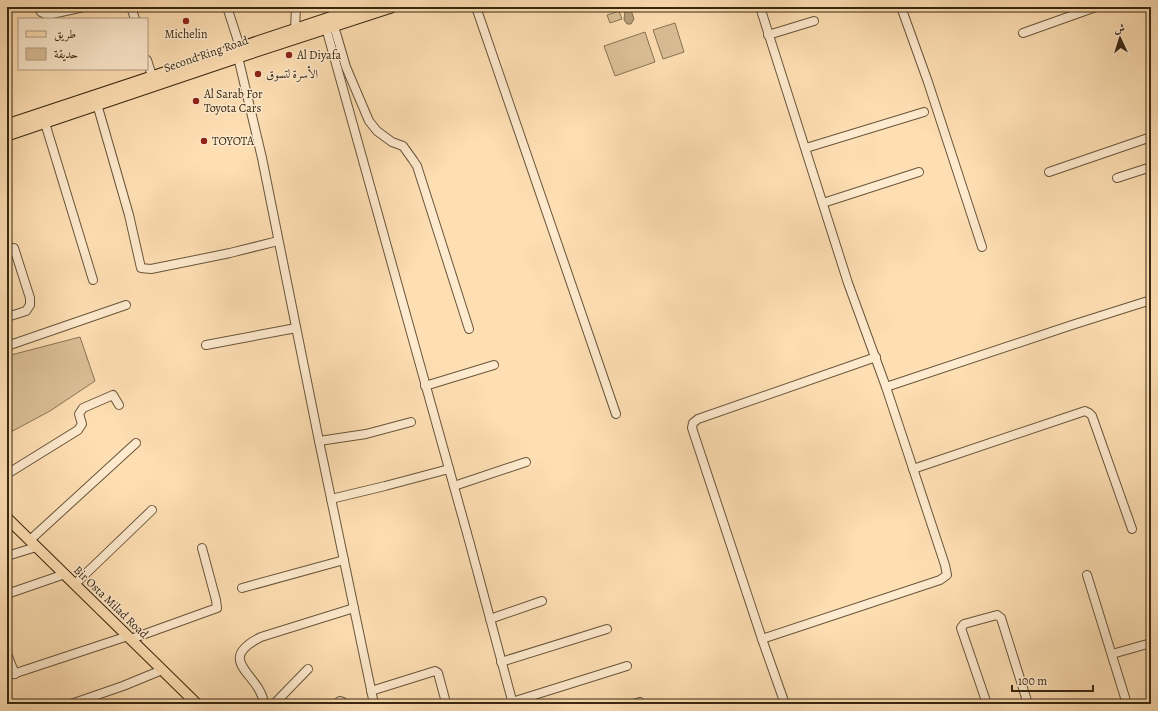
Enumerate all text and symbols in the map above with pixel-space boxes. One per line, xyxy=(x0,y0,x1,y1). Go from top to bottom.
marker: Michelin xyxy=(181,16,191,26)
legend xyxy=(18,18,148,70)
north arrow xyxy=(1100,18,1140,58)
text: ش xyxy=(1113,21,1125,36)
text: طريق xyxy=(54,26,76,42)
place label: Michelin xyxy=(164,26,208,42)
street label: Second Ring Road xyxy=(162,32,251,76)
text: حديقة xyxy=(54,46,78,62)
place label: Al Diyafa xyxy=(296,47,341,63)
marker: Al Diyafa xyxy=(284,50,294,60)
place label: الأسرة لتسوق xyxy=(266,65,319,82)
marker: الأسرة لتسوق xyxy=(253,69,263,79)
place label: Al Sarab For Toyota Cars xyxy=(203,86,263,116)
marker: Al Sarab For Toyota Cars xyxy=(191,96,201,106)
place label: TOYOTA xyxy=(212,133,255,149)
marker: TOYOTA xyxy=(199,136,209,146)
street label: Bir Osta Milad Road xyxy=(70,562,152,642)
scale bar xyxy=(1012,667,1093,693)
text: 100 m xyxy=(1018,673,1047,689)

